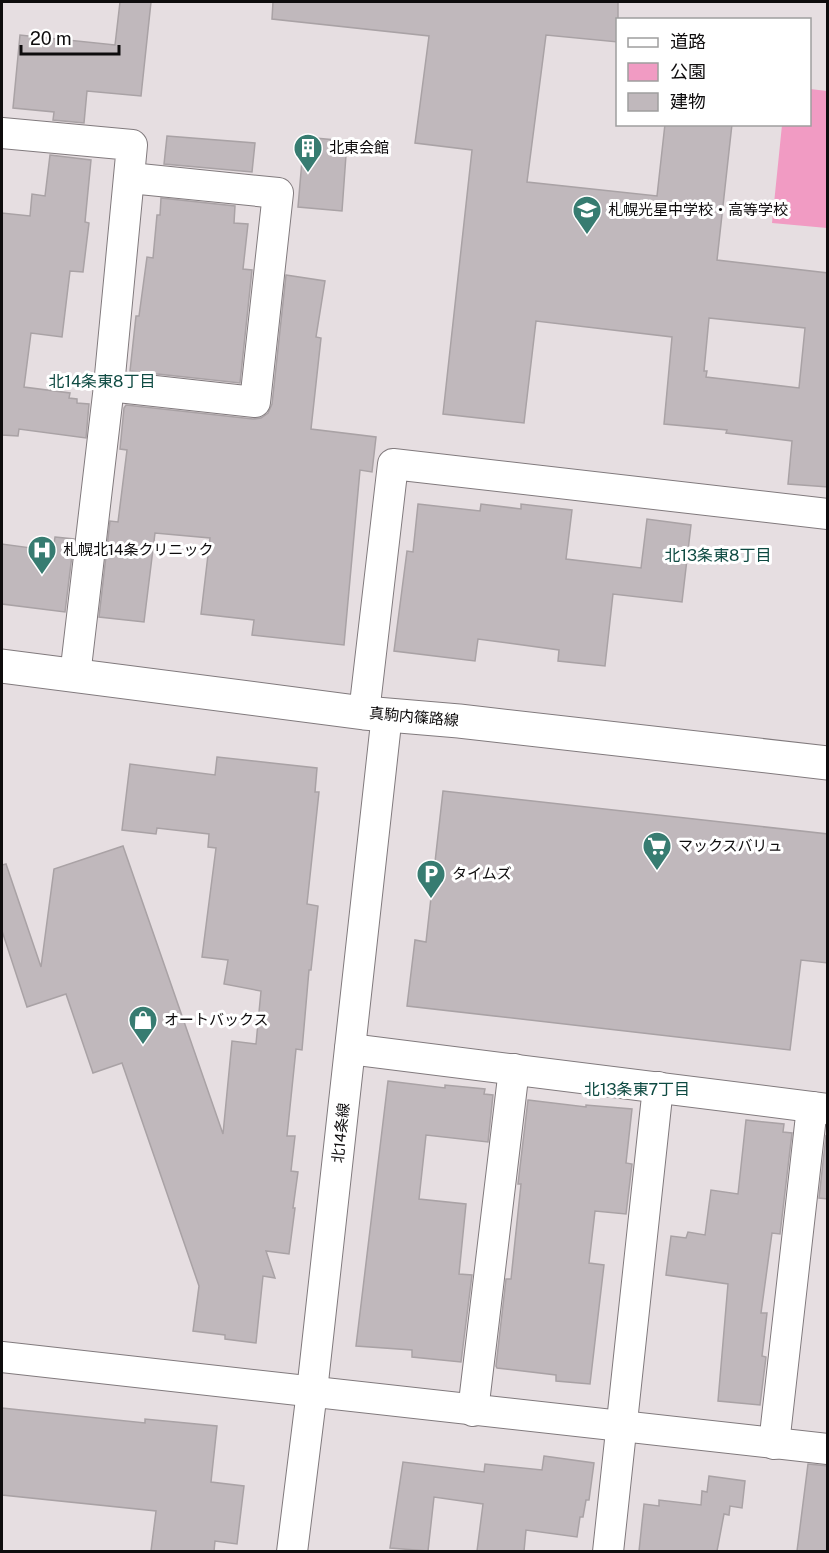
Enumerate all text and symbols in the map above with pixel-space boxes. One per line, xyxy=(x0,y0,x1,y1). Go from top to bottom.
scale bar xyxy=(21,18,118,56)
legend xyxy=(616,18,811,126)
text: 20 m xyxy=(30,28,72,49)
text: 道路 xyxy=(670,31,706,52)
text: 公園 xyxy=(670,61,706,82)
text: 建物 xyxy=(670,91,706,112)
building icon: 北東会館 xyxy=(292,132,324,174)
place label: 北東会館 xyxy=(329,139,389,156)
school or university icon: 札幌光星中学校・高等学校 xyxy=(571,194,603,236)
place label: 札幌光星中学校・高等学校 xyxy=(608,201,788,218)
district label: 北14条東8丁目 xyxy=(49,372,155,391)
hospital icon: 札幌北14条クリニック xyxy=(26,534,58,576)
place label: 札幌北14条クリニック xyxy=(63,541,214,558)
district label: 北13条東8丁目 xyxy=(665,546,771,565)
street label: 真駒内篠路線 xyxy=(368,704,460,729)
supermarket icon: マックスバリュ xyxy=(641,830,673,872)
place label: マックスバリュ xyxy=(678,837,783,854)
parking icon: タイムズ xyxy=(415,858,447,900)
place label: タイムズ xyxy=(452,865,512,882)
shop icon: オートバックス xyxy=(127,1004,159,1046)
place label: オートバックス xyxy=(164,1011,269,1028)
district label: 北13条東7丁目 xyxy=(584,1080,690,1099)
street label: 北14条線 xyxy=(329,1102,352,1164)

